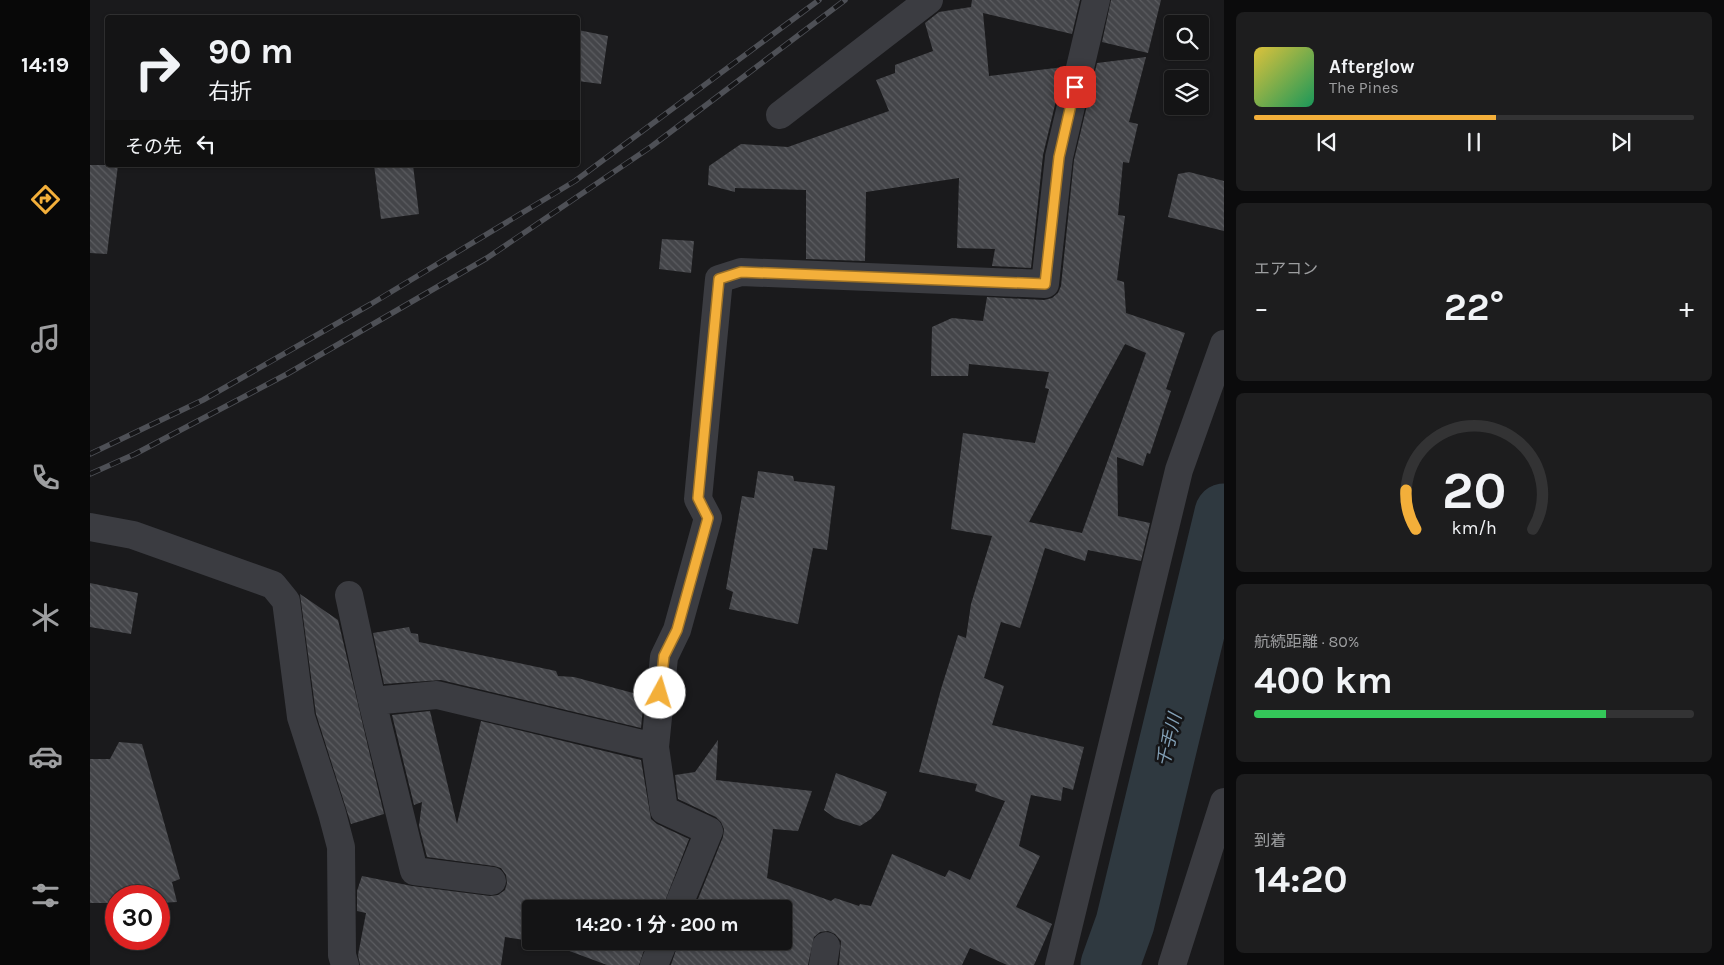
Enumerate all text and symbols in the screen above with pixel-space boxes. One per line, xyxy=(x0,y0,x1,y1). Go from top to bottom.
map controls xyxy=(1164,15,1209,115)
button: search xyxy=(1164,15,1209,60)
text: 90 m xyxy=(208,31,294,72)
icon: right xyxy=(125,35,190,100)
text: 14:19 xyxy=(21,52,69,78)
text: Afterglow xyxy=(1329,56,1415,78)
pin xyxy=(1054,66,1096,108)
button: layers xyxy=(1164,70,1209,115)
icon: arrive xyxy=(1061,73,1089,101)
text: The Pines xyxy=(1329,78,1399,97)
text: 右折 xyxy=(208,79,252,105)
icon: previous xyxy=(1313,128,1341,156)
icon: pause xyxy=(1460,128,1488,156)
icon: next xyxy=(1607,128,1635,156)
icon: left xyxy=(192,130,220,158)
text: その先 xyxy=(125,136,182,158)
icon: directions xyxy=(28,182,63,217)
text: エアコン xyxy=(1254,259,1318,278)
text: 22° xyxy=(1444,285,1504,330)
text: − xyxy=(1254,291,1269,324)
text: + xyxy=(1679,291,1694,324)
icon: music xyxy=(28,321,63,356)
icon: phone xyxy=(28,460,63,495)
text: 20 xyxy=(1442,460,1506,521)
text: km/h xyxy=(1451,518,1497,539)
icon: climate xyxy=(28,600,63,635)
text: 航続距離 · 80% xyxy=(1254,632,1359,651)
text: 400 km xyxy=(1254,658,1393,703)
position arrow xyxy=(633,666,685,718)
water label: 千手川 xyxy=(1152,709,1187,769)
icon: car xyxy=(28,739,63,774)
text: 到着 xyxy=(1254,831,1286,850)
text: 14:20 xyxy=(1254,857,1347,902)
icon: filters xyxy=(28,878,63,913)
speed limit sign: 30 xyxy=(105,885,170,950)
text: 14:20 · 1 分 · 200 m xyxy=(575,914,739,936)

